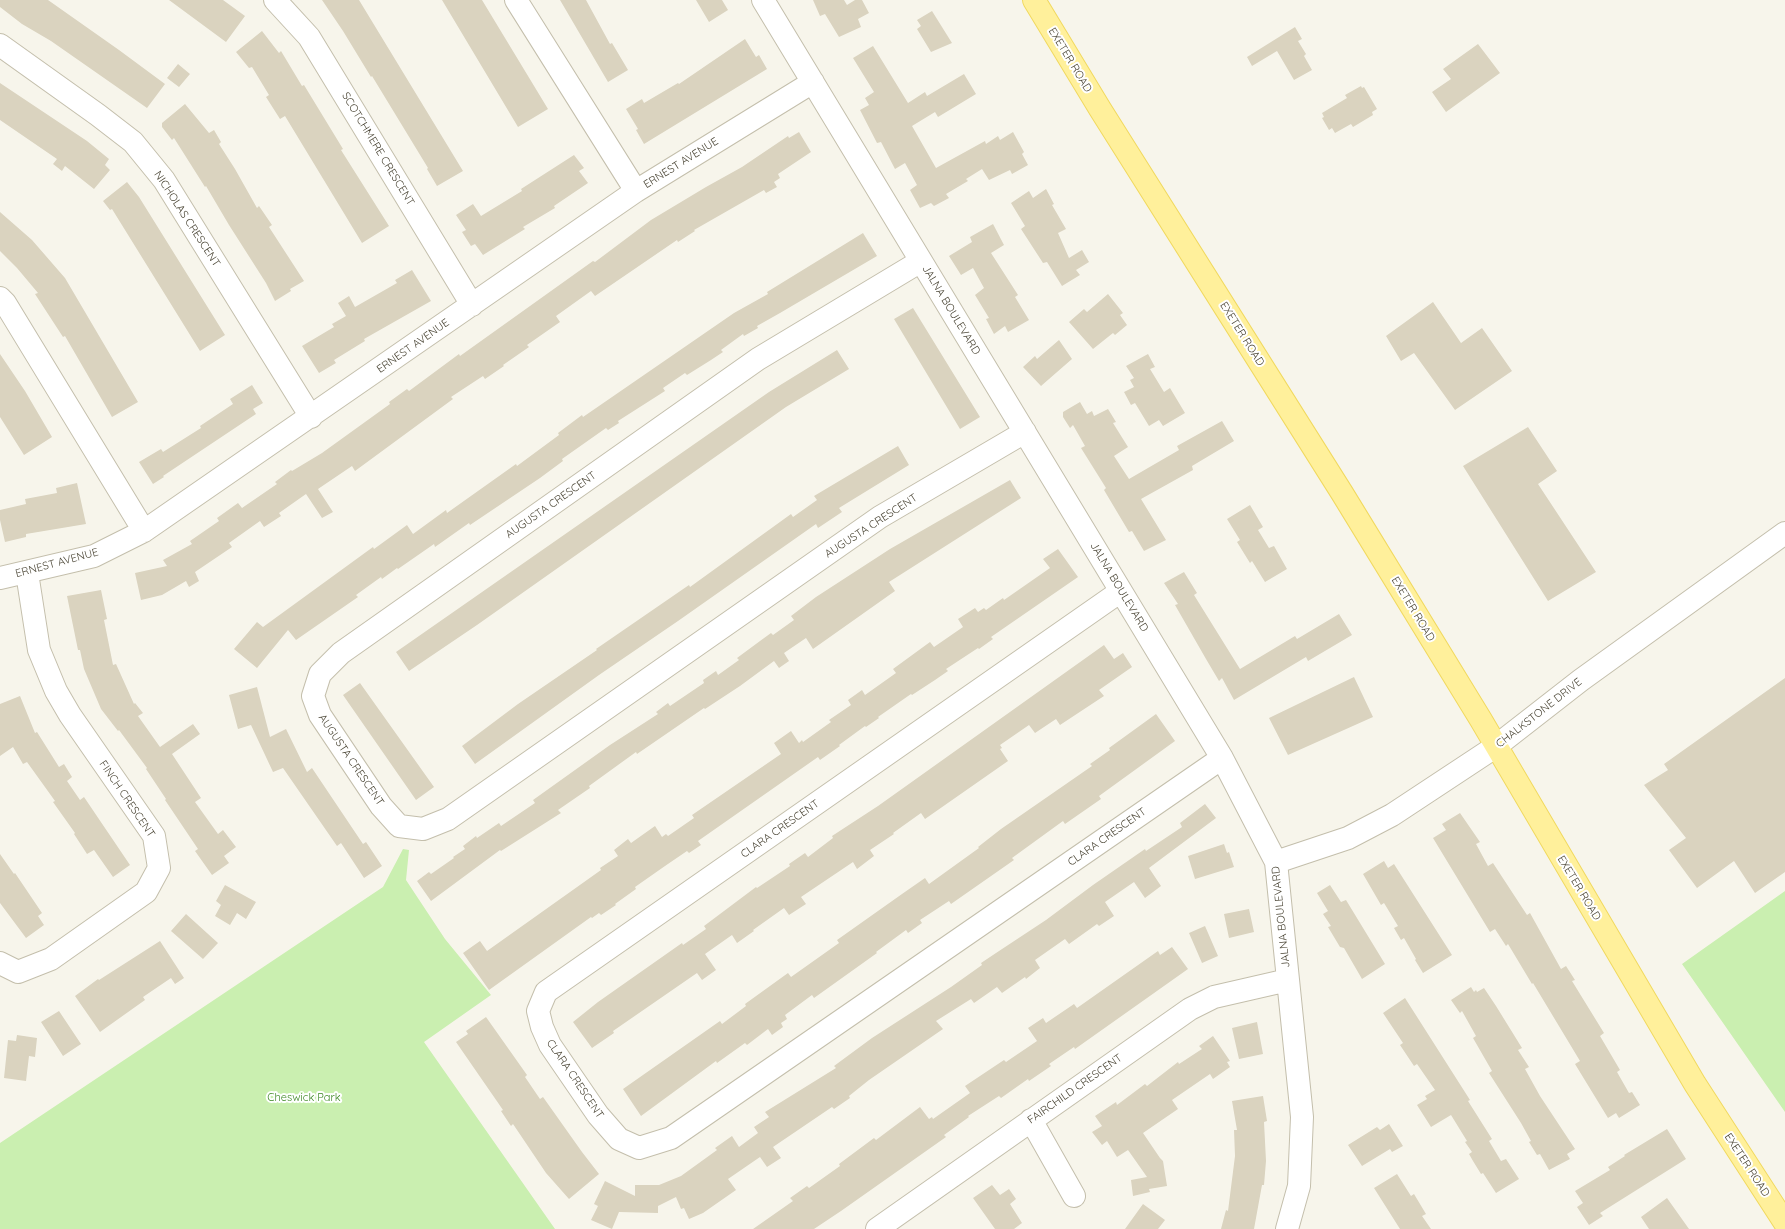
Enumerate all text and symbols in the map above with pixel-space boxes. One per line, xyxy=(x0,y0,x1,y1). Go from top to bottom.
street label: EXETER ROAD xyxy=(1046,25,1094,95)
street label: SCOTCHMERE CRESCENT xyxy=(339,90,417,208)
street label: ERNEST AVENUE xyxy=(641,135,721,191)
street label: NICHOLAS CRESCENT xyxy=(151,169,223,269)
street label: JALNA BOULEVARD xyxy=(919,263,983,357)
street label: EXETER ROAD xyxy=(1217,300,1267,368)
street label: ERNEST AVENUE xyxy=(374,316,452,376)
street label: AUGUSTA CRESCENT xyxy=(503,469,599,541)
street label: AUGUSTA CRESCENT xyxy=(822,491,920,561)
street label: JALNA BOULEVARD xyxy=(1087,540,1151,634)
street label: ERNEST AVENUE xyxy=(14,546,100,580)
street label: EXETER ROAD xyxy=(1389,574,1437,644)
street label: CHALKSTONE DRIVE xyxy=(1493,675,1585,751)
street label: AUGUSTA CRESCENT xyxy=(315,712,387,808)
street label: FINCH CRESCENT xyxy=(96,758,158,840)
street label: CLARA CRESCENT xyxy=(738,797,822,861)
street label: CLARA CRESCENT xyxy=(1065,805,1149,869)
street label: EXETER ROAD xyxy=(1555,853,1603,923)
street label: JALNA BOULEVARD xyxy=(1269,866,1293,968)
street label: CLARA CRESCENT xyxy=(544,1037,606,1121)
street label: FAIRCHILD CRESCENT xyxy=(1025,1051,1125,1127)
park label: Cheswick Park xyxy=(267,1091,341,1105)
street label: EXETER ROAD xyxy=(1722,1131,1772,1199)

